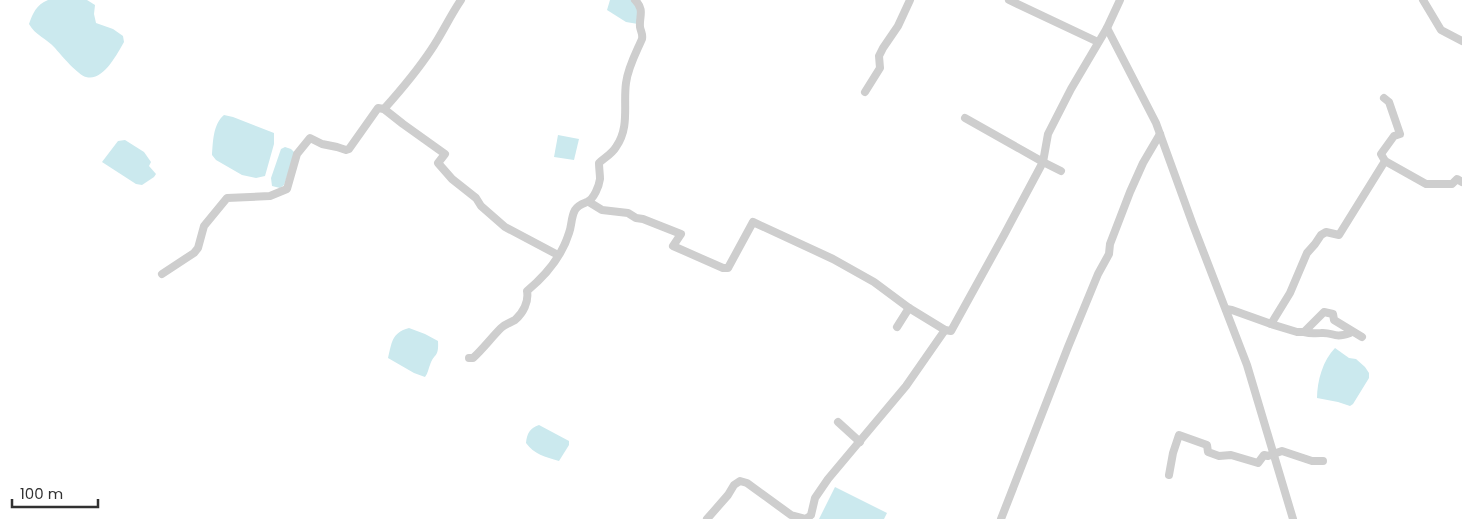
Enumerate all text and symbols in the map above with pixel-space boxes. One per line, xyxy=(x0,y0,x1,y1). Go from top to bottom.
scale bar xyxy=(12,476,99,508)
text: 100 m xyxy=(20,483,63,504)

